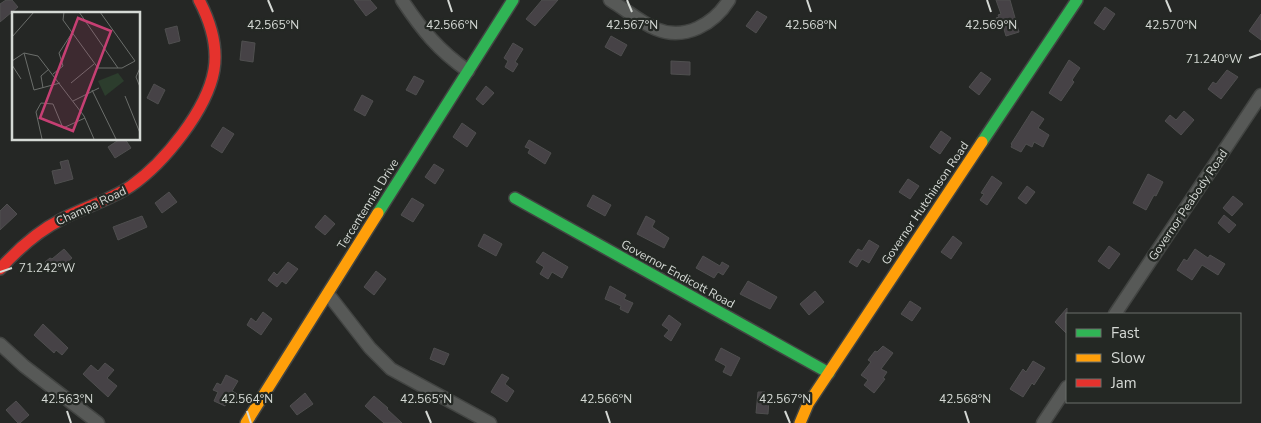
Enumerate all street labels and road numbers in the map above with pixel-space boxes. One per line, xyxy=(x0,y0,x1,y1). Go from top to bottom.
street label: Governor Hutchinson Road xyxy=(878,138,972,268)
street label: Governor Peabody Road xyxy=(1145,146,1231,264)
street label: Tercentennial Drive xyxy=(334,156,402,252)
street label: Champa Road xyxy=(53,183,129,229)
street label: Governor Endicott Road xyxy=(618,236,738,312)

